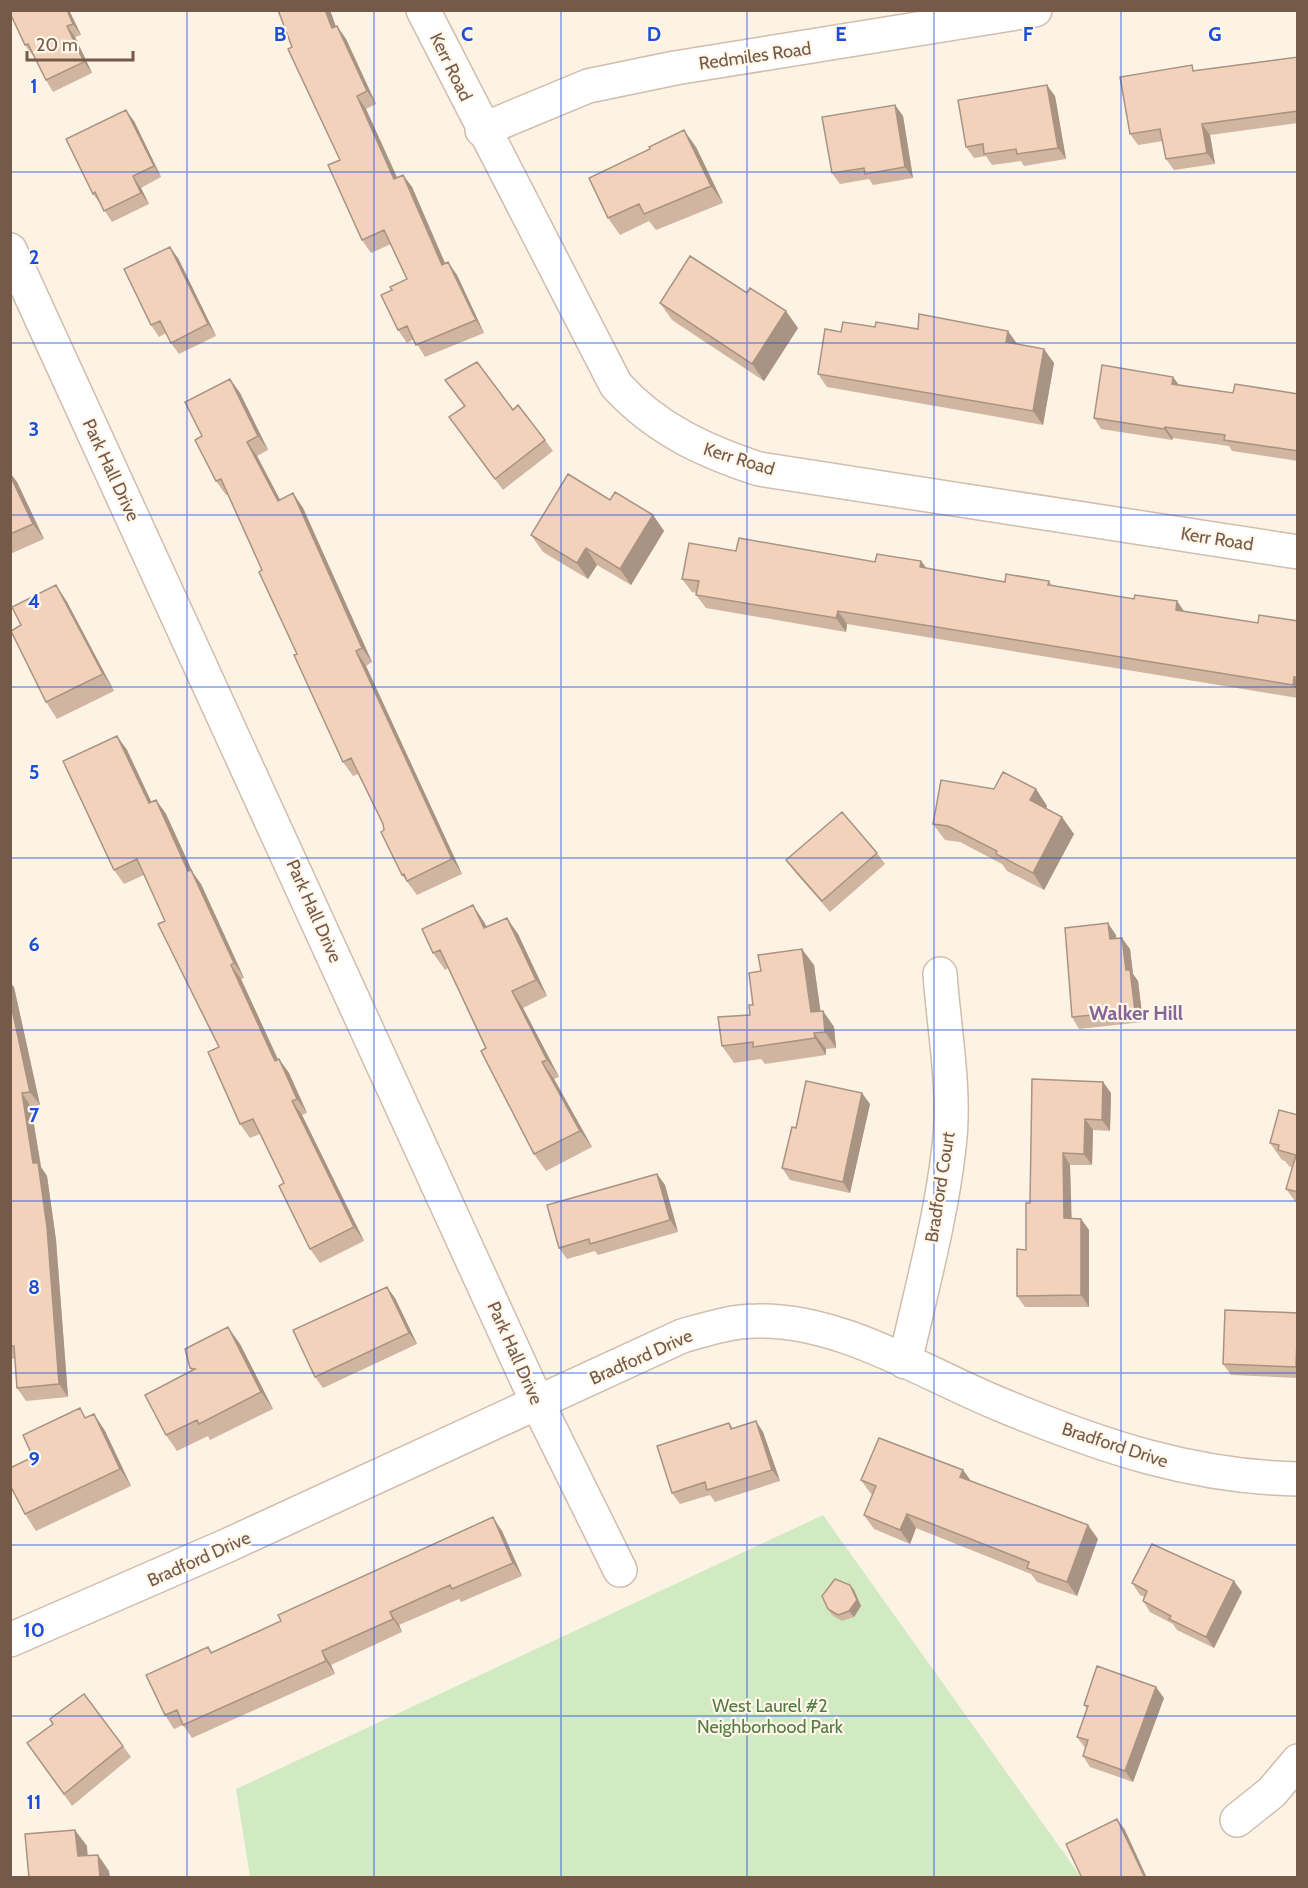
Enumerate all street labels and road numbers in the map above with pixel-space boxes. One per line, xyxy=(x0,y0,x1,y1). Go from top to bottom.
street label: Kerr Road xyxy=(425,29,477,105)
street label: Redmiles Road xyxy=(697,37,813,75)
street label: Park Hall Drive xyxy=(78,415,144,525)
street label: Kerr Road xyxy=(701,438,777,480)
street label: Kerr Road xyxy=(1179,522,1255,556)
street label: Park Hall Drive xyxy=(281,856,347,966)
street label: Bradford Court xyxy=(920,1130,960,1244)
street label: Park Hall Drive xyxy=(482,1298,548,1408)
street label: Bradford Drive xyxy=(586,1325,696,1389)
street label: Bradford Drive xyxy=(1059,1417,1171,1473)
street label: Bradford Drive xyxy=(144,1527,254,1591)

